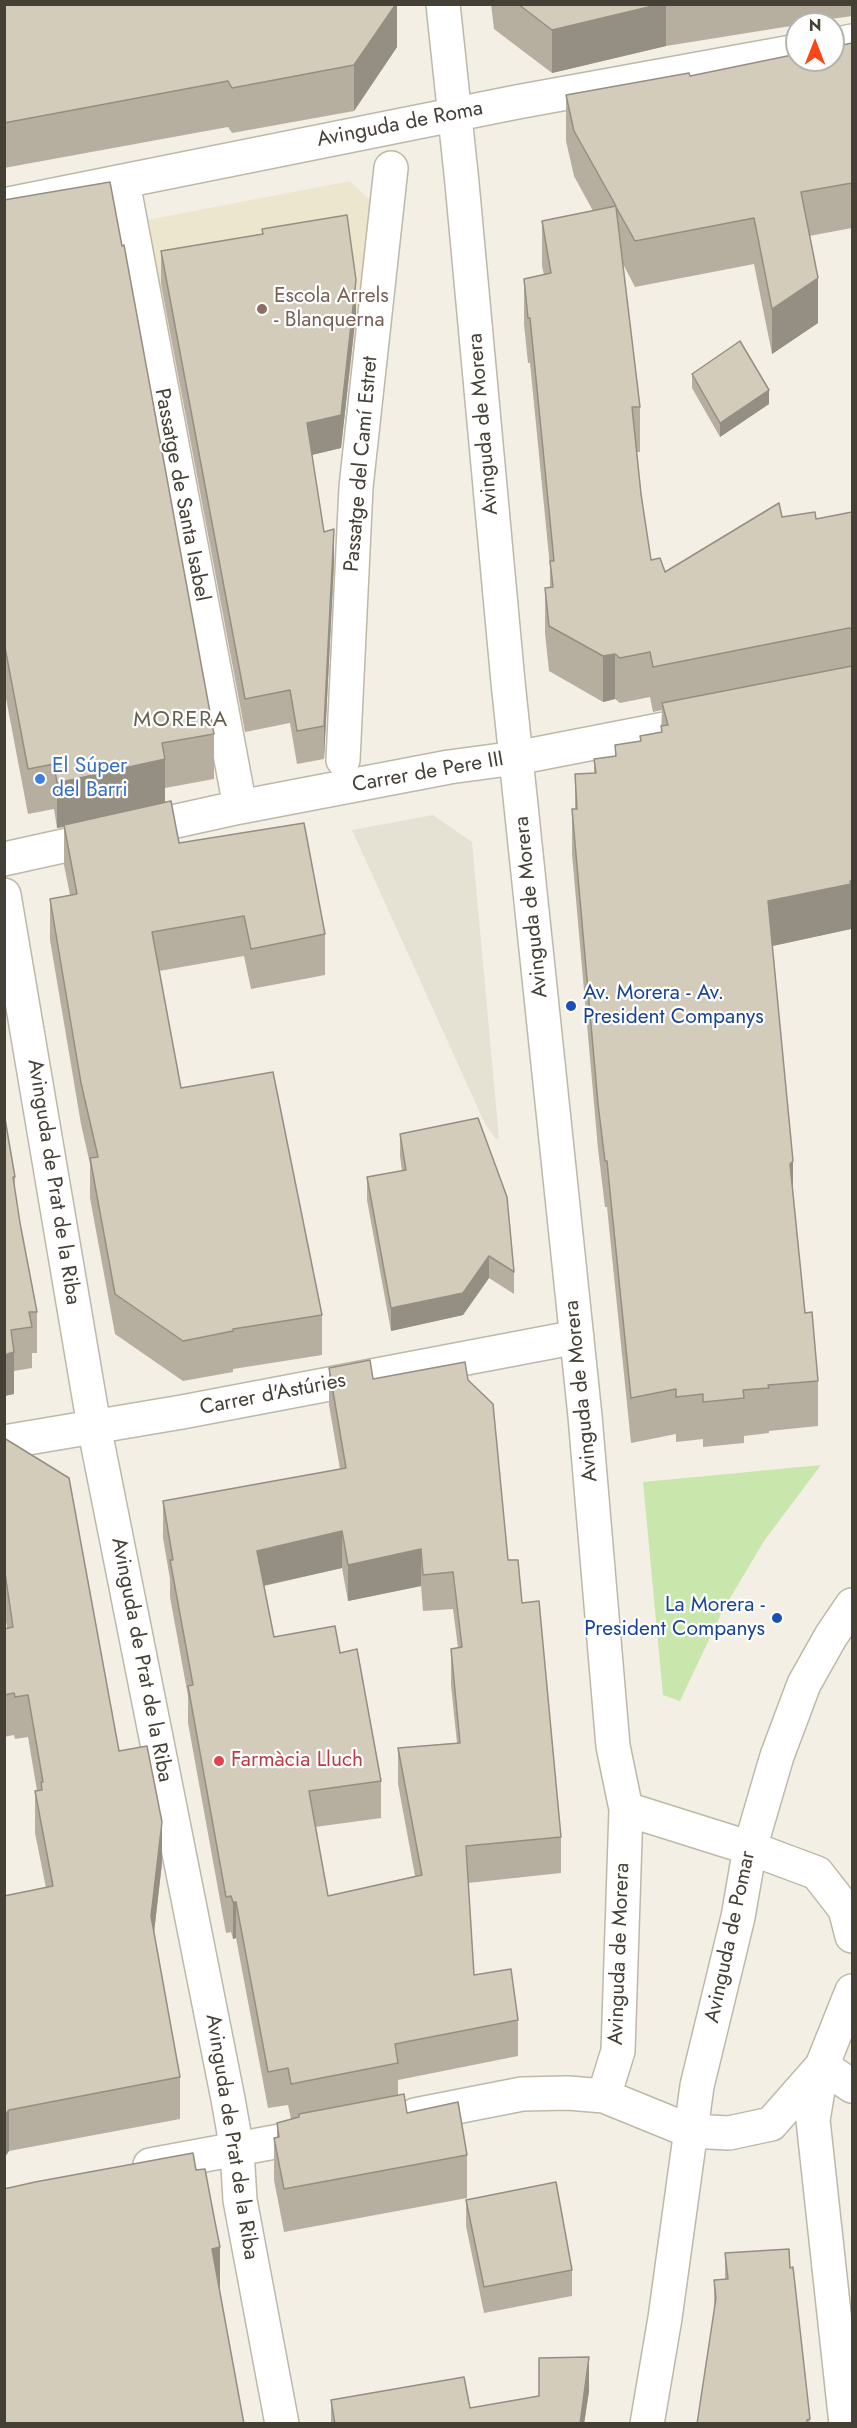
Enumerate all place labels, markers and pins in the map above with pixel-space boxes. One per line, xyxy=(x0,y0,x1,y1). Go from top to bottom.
place label: Escola Arrels - Blanquerna xyxy=(274,284,389,334)
marker: Escola Arrels - Blanquerna xyxy=(255,302,269,316)
place label: El Súper del Barri xyxy=(52,754,128,804)
marker: El Súper del Barri xyxy=(33,772,47,786)
place label: Av. Morera - Av. President Companys xyxy=(583,981,764,1031)
marker: Av. Morera - Av. President Companys xyxy=(564,999,578,1013)
place label: La Morera - President Companys xyxy=(584,1593,765,1643)
marker: La Morera - President Companys xyxy=(770,1611,784,1625)
place label: Farmàcia Lluch xyxy=(231,1748,363,1774)
marker: Farmàcia Lluch xyxy=(212,1754,226,1768)

